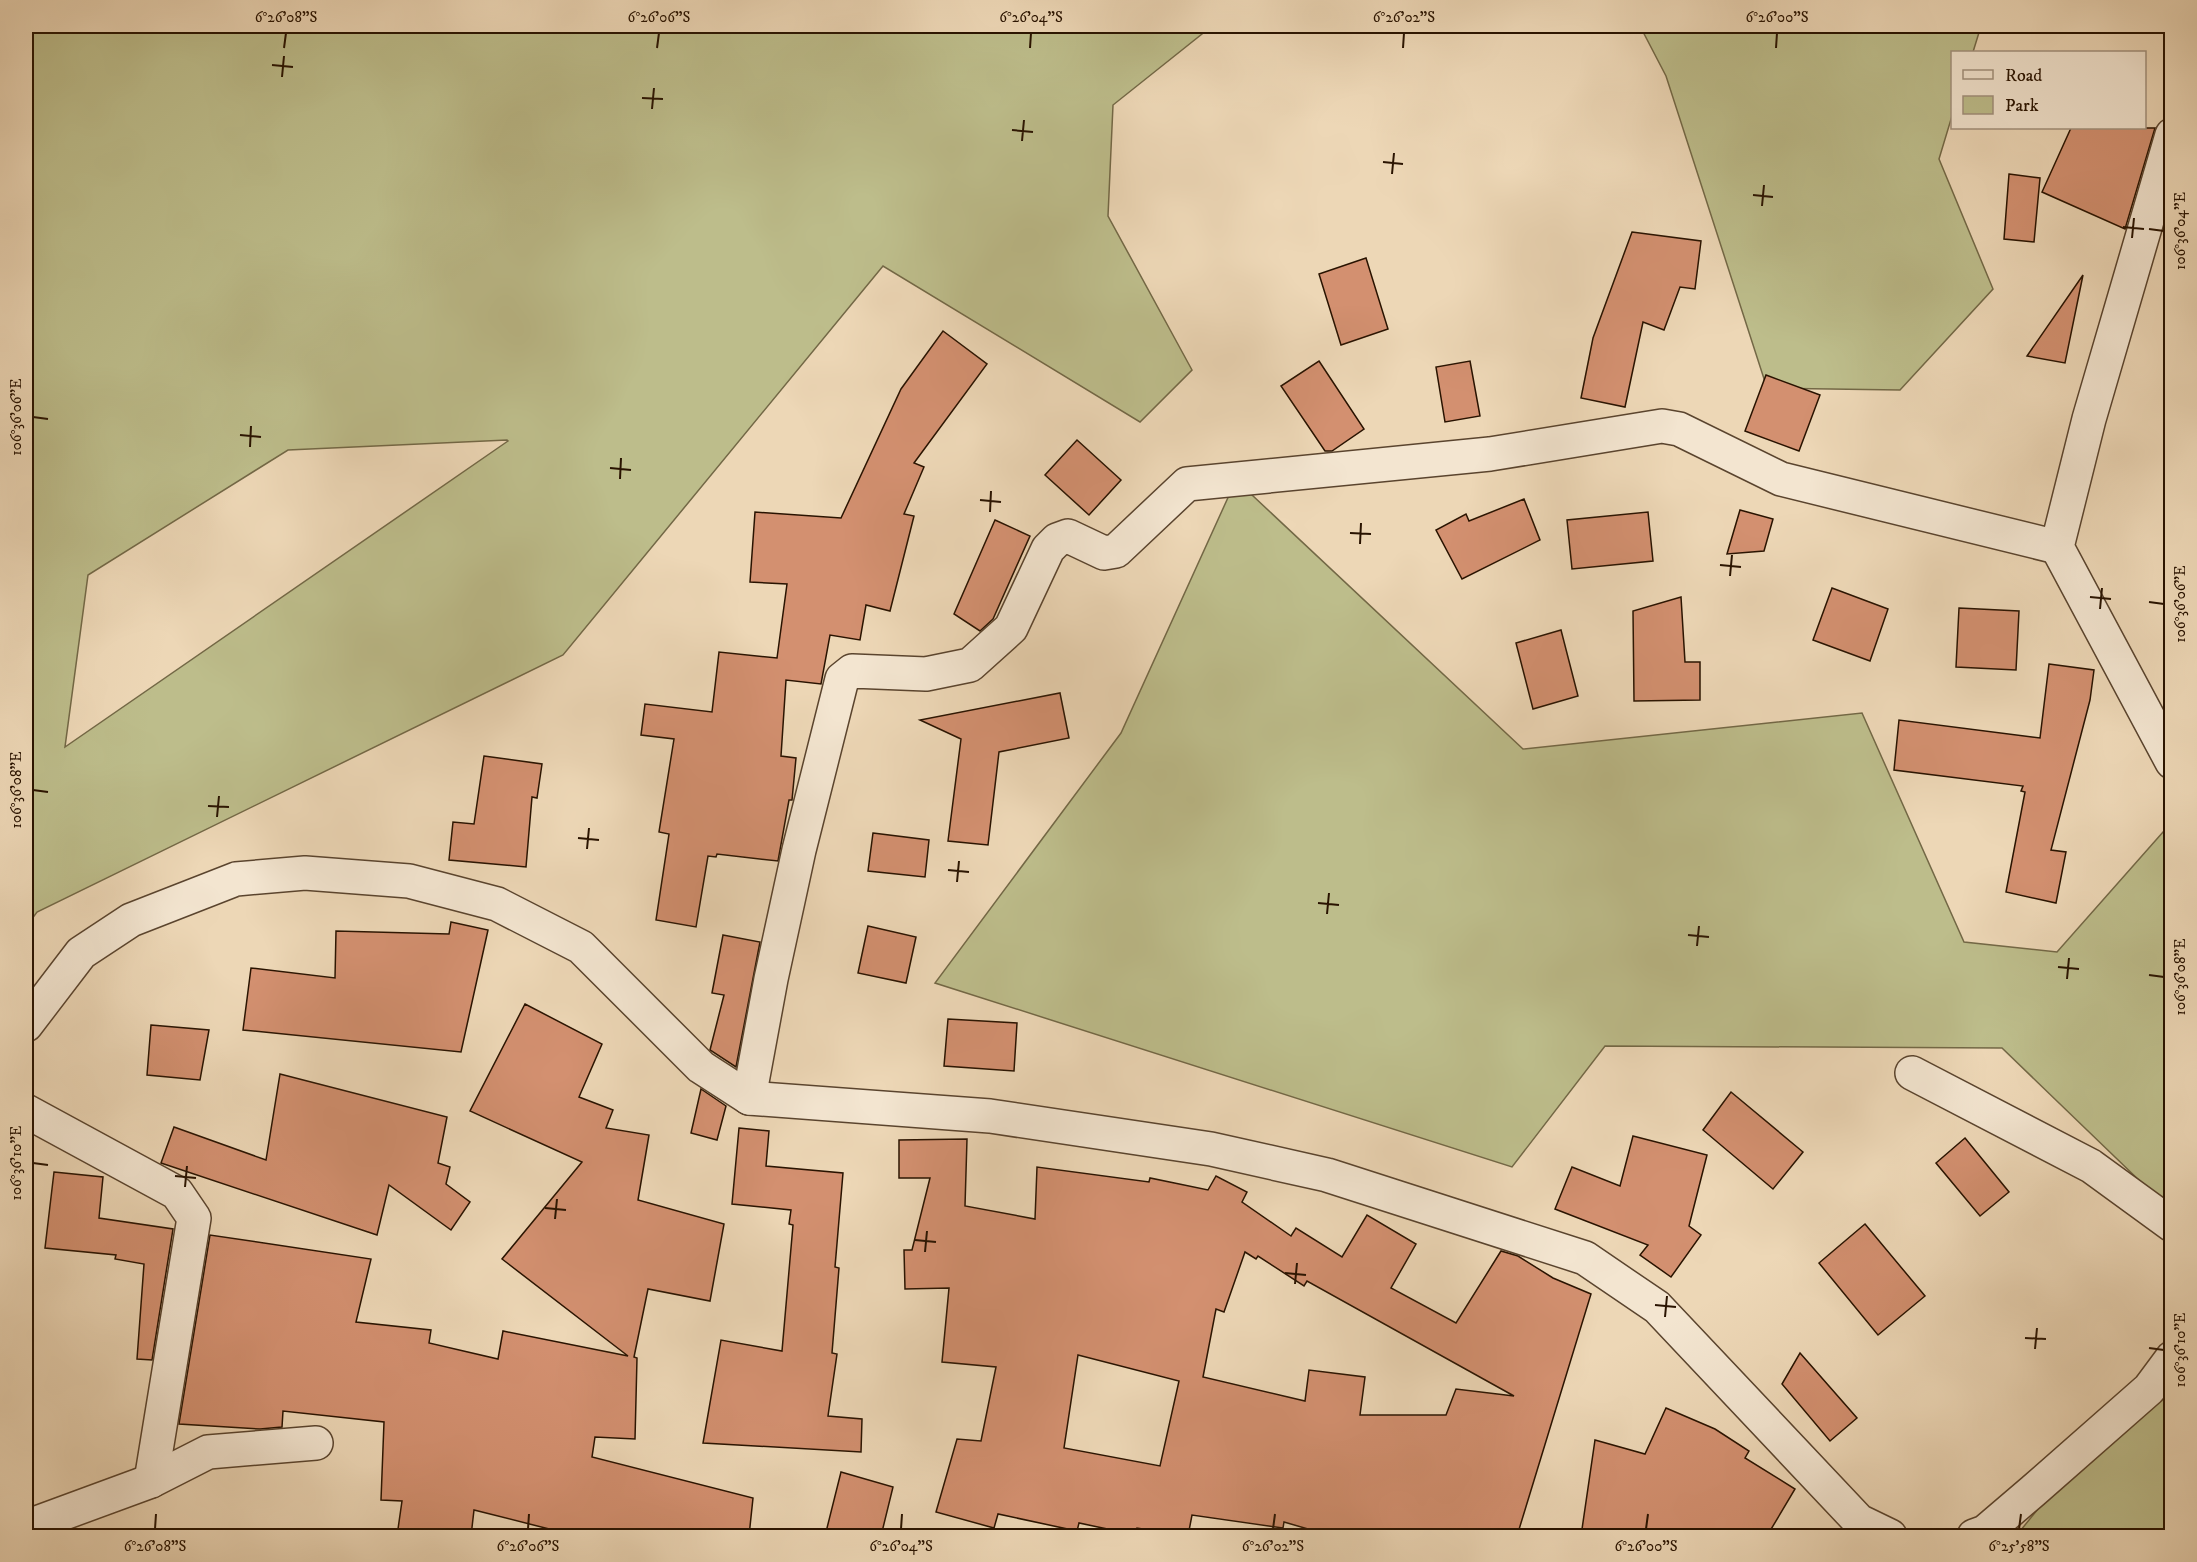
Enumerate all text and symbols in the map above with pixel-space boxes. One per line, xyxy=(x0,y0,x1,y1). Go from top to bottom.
text: 6°26'08"S xyxy=(255,8,317,27)
text: 6°26'06"S xyxy=(628,8,691,27)
text: 6°26'04"S xyxy=(999,8,1063,27)
text: 6°26'02"S xyxy=(1373,8,1435,27)
text: 6°26'00"S xyxy=(1745,8,1809,27)
legend xyxy=(1951,51,2146,129)
text: Road xyxy=(2005,65,2042,87)
text: Park xyxy=(2005,95,2039,117)
text: 106°36'04"E xyxy=(2171,192,2190,270)
text: 106°36'06"E xyxy=(7,378,26,456)
text: 106°36'06"E xyxy=(2171,565,2190,643)
text: 106°36'08"E xyxy=(7,751,26,829)
text: 106°36'08"E xyxy=(2171,938,2190,1016)
text: 106°36'10"E xyxy=(7,1125,26,1200)
text: 106°36'10"E xyxy=(2171,1312,2190,1387)
text: 6°26'08"S xyxy=(124,1537,186,1556)
text: 6°26'06"S xyxy=(497,1537,560,1556)
text: 6°26'04"S xyxy=(869,1537,933,1556)
text: 6°26'02"S xyxy=(1242,1537,1304,1556)
text: 6°26'00"S xyxy=(1614,1537,1678,1556)
text: 6°25'58"S xyxy=(1988,1537,2050,1556)

